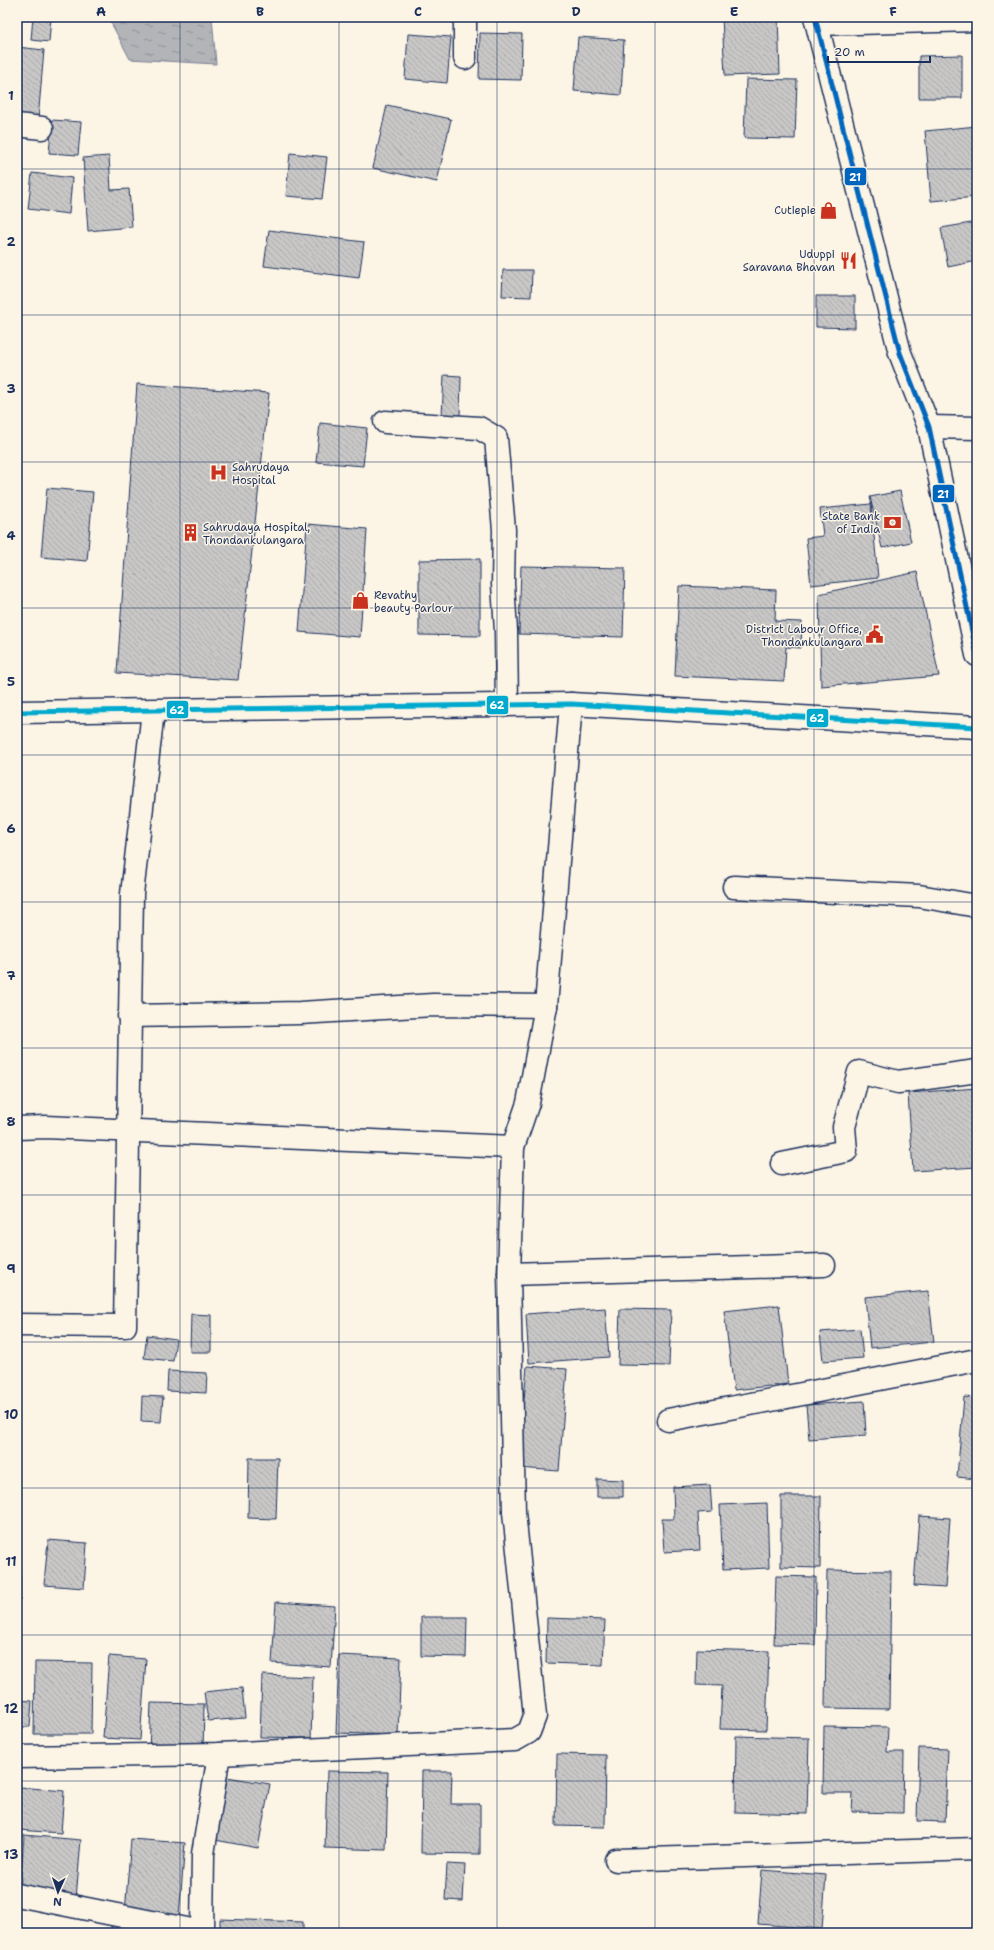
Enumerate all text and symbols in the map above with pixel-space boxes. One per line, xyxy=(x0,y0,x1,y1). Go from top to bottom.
text: A xyxy=(96,3,106,20)
text: B xyxy=(256,3,264,20)
text: C xyxy=(414,3,422,20)
text: D xyxy=(571,3,581,20)
text: E xyxy=(730,3,739,20)
text: F xyxy=(889,3,897,20)
scale bar xyxy=(828,38,930,64)
text: 20 m xyxy=(834,44,865,60)
text: 1 xyxy=(8,87,14,104)
line badge: 21 xyxy=(844,167,867,186)
text: 21 xyxy=(849,170,861,185)
shop icon: Cutiepie xyxy=(819,200,839,220)
place label: Cutiepie xyxy=(774,203,816,218)
text: 2 xyxy=(6,233,16,250)
place label: Uduppi Saravana Bhavan xyxy=(743,247,835,275)
restaurant icon: Uduppi Saravana Bhavan xyxy=(838,250,858,270)
text: 3 xyxy=(6,380,16,397)
place label: Sahrudaya Hospital xyxy=(232,460,290,488)
hospital icon: Sahrudaya Hospital xyxy=(209,463,229,483)
line badge: 21 xyxy=(932,484,955,503)
text: 21 xyxy=(937,487,949,502)
place label: State Bank of India xyxy=(822,509,880,537)
bank icon: State Bank of India xyxy=(883,512,903,532)
place label: Sahrudaya Hospital, Thondankulangara xyxy=(203,520,310,548)
building icon: Sahrudaya Hospital, Thondankulangara xyxy=(180,523,200,543)
text: 4 xyxy=(6,527,16,544)
place label: Revathy beauty Parlour xyxy=(374,588,453,616)
shop icon: Revathy beauty Parlour xyxy=(351,591,371,611)
place label: District Labour Office, Thondankulangara xyxy=(746,622,862,650)
public building icon: District Labour Office, Thondankulangara xyxy=(865,625,885,645)
text: 5 xyxy=(7,673,15,690)
line badge: 62 xyxy=(486,695,509,715)
text: 62 xyxy=(489,698,505,713)
line badge: 62 xyxy=(166,700,189,719)
text: 62 xyxy=(169,703,185,718)
line badge: 62 xyxy=(806,708,829,728)
text: 62 xyxy=(809,711,825,726)
text: 6 xyxy=(6,820,16,837)
text: 7 xyxy=(6,967,16,984)
text: 8 xyxy=(6,1113,16,1130)
text: 9 xyxy=(6,1260,16,1277)
text: 10 xyxy=(4,1406,18,1423)
text: 11 xyxy=(5,1553,17,1570)
text: 12 xyxy=(4,1700,18,1717)
text: 13 xyxy=(4,1846,18,1863)
north arrow xyxy=(38,1872,78,1912)
text: N xyxy=(52,1894,62,1909)

